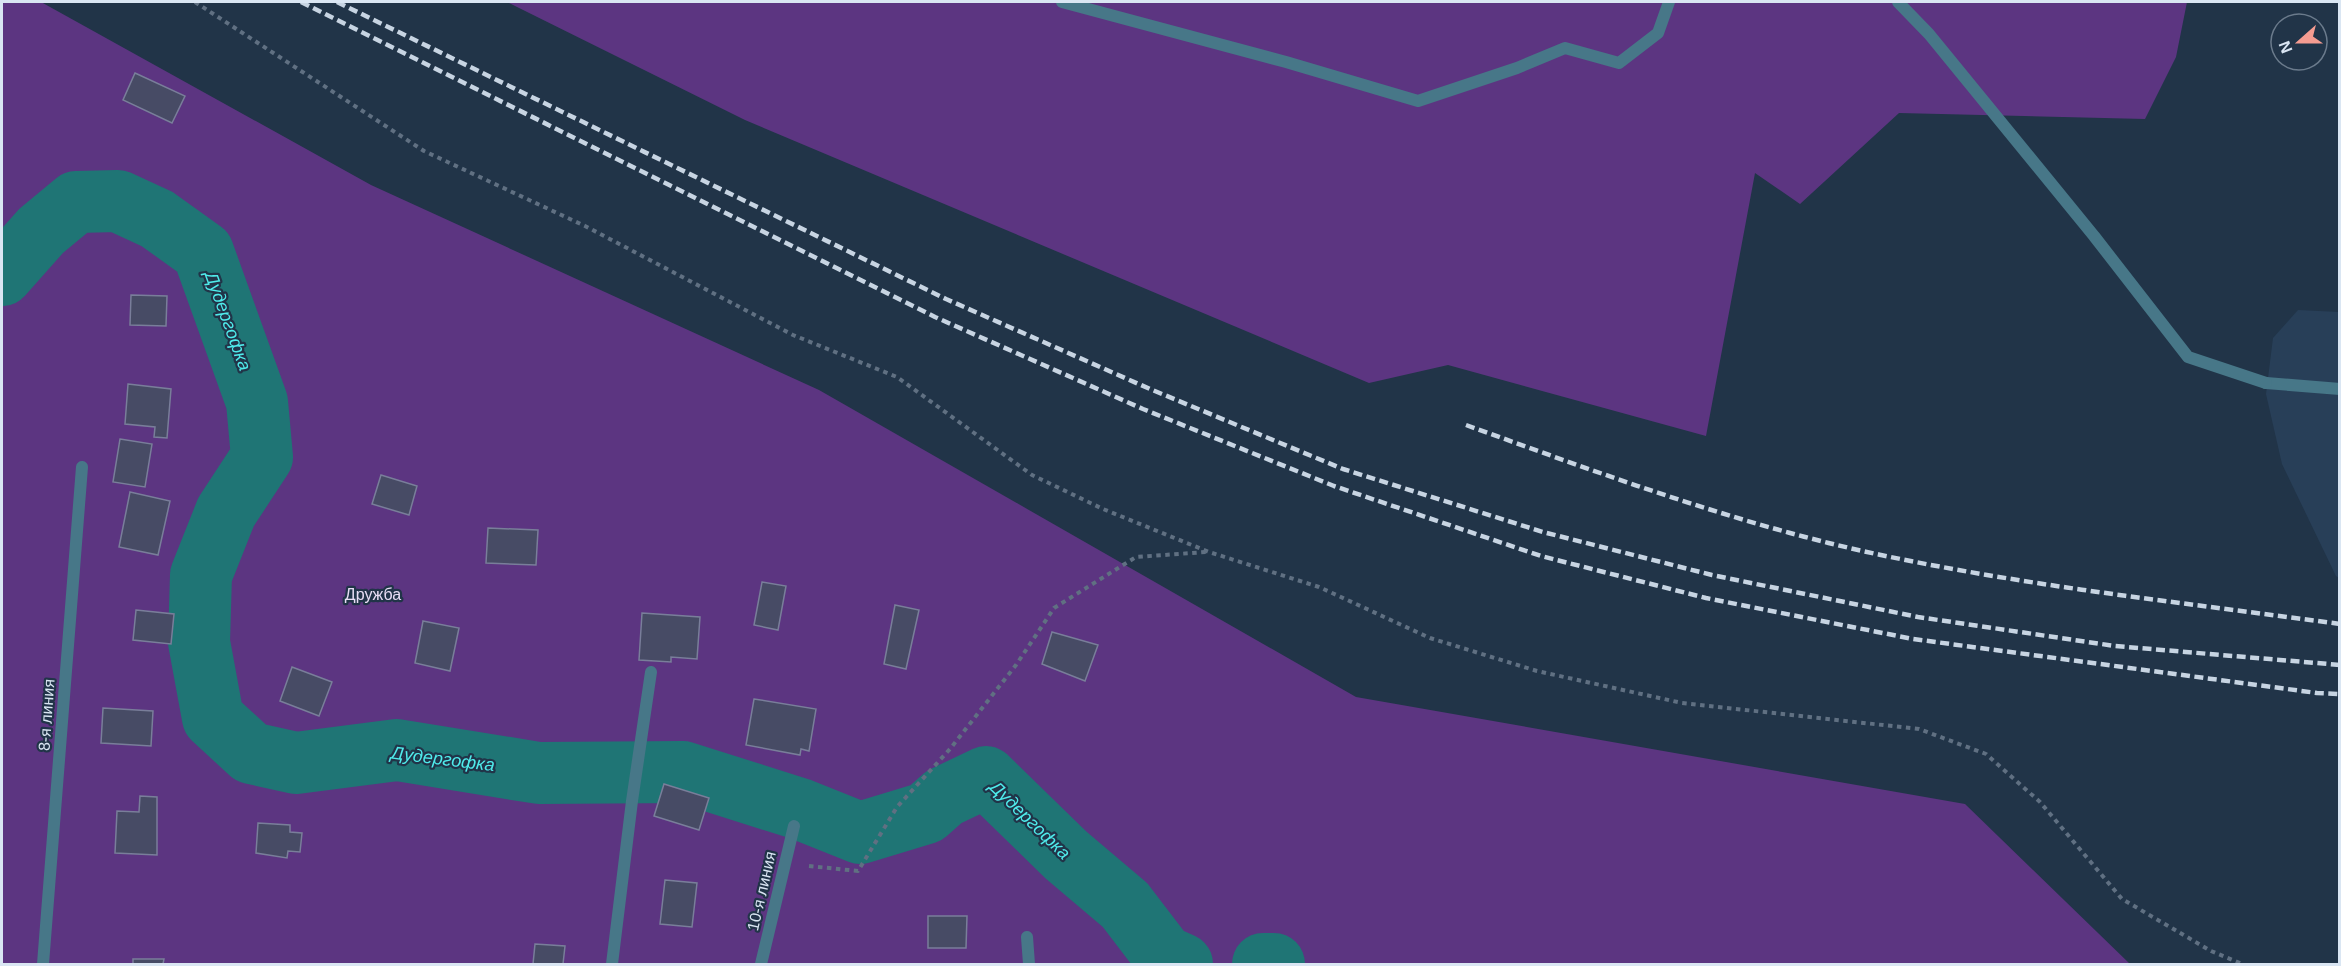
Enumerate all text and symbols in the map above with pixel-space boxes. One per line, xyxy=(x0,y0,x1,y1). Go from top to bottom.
north arrow xyxy=(2269,12,2329,72)
text: N xyxy=(2275,39,2295,56)
water label: Дудергофка xyxy=(200,267,255,373)
park label: Дружба xyxy=(345,586,401,603)
street label: 8-я линия xyxy=(36,679,57,752)
water label: Дудергофка xyxy=(388,742,496,775)
water label: Дудергофка xyxy=(984,775,1074,863)
street label: 10-я линия xyxy=(744,850,779,932)

